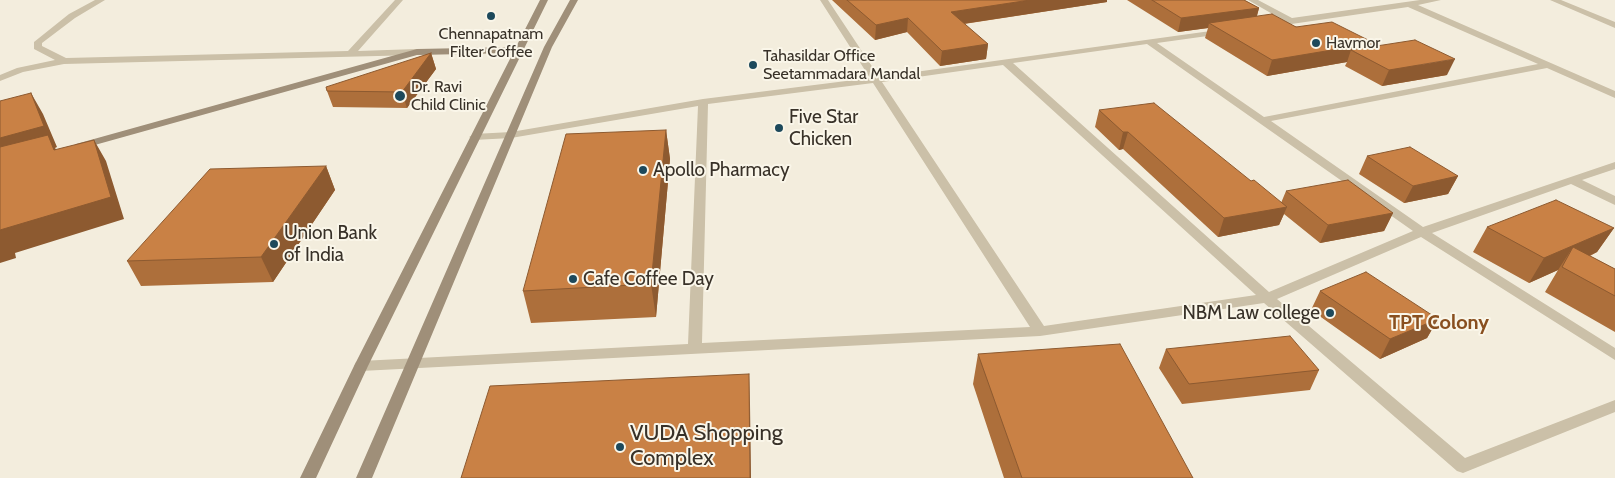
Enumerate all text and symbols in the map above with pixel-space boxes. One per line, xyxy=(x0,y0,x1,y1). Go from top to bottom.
marker: Chennapatnam Filter Coffee xyxy=(485,10,497,22)
place label: Chennapatnam Filter Coffee xyxy=(439,24,543,62)
place label: Havmor xyxy=(1326,33,1380,53)
marker: Havmor xyxy=(1310,37,1322,49)
place label: Tahasildar Office Seetammadara Mandal xyxy=(763,46,920,84)
marker: Tahasildar Office Seetammadara Mandal xyxy=(747,59,759,71)
place label: Dr. Ravi Child Clinic xyxy=(411,77,486,115)
marker: Dr. Ravi Child Clinic xyxy=(393,89,407,103)
place label: Five Star Chicken xyxy=(789,106,858,150)
marker: Five Star Chicken xyxy=(773,122,785,134)
place label: Apollo Pharmacy xyxy=(653,159,790,181)
marker: Apollo Pharmacy xyxy=(637,164,649,176)
place label: Union Bank of India xyxy=(284,222,377,266)
marker: Union Bank of India xyxy=(268,238,280,250)
place label: Cafe Coffee Day xyxy=(583,268,714,290)
marker: Cafe Coffee Day xyxy=(567,273,579,285)
place label: NBM Law college xyxy=(1182,302,1320,324)
marker: NBM Law college xyxy=(1324,307,1336,319)
district label: TPT Colony xyxy=(1389,311,1489,335)
place label: VUDA Shopping Complex xyxy=(630,421,783,472)
marker: VUDA Shopping Complex xyxy=(614,441,626,453)

